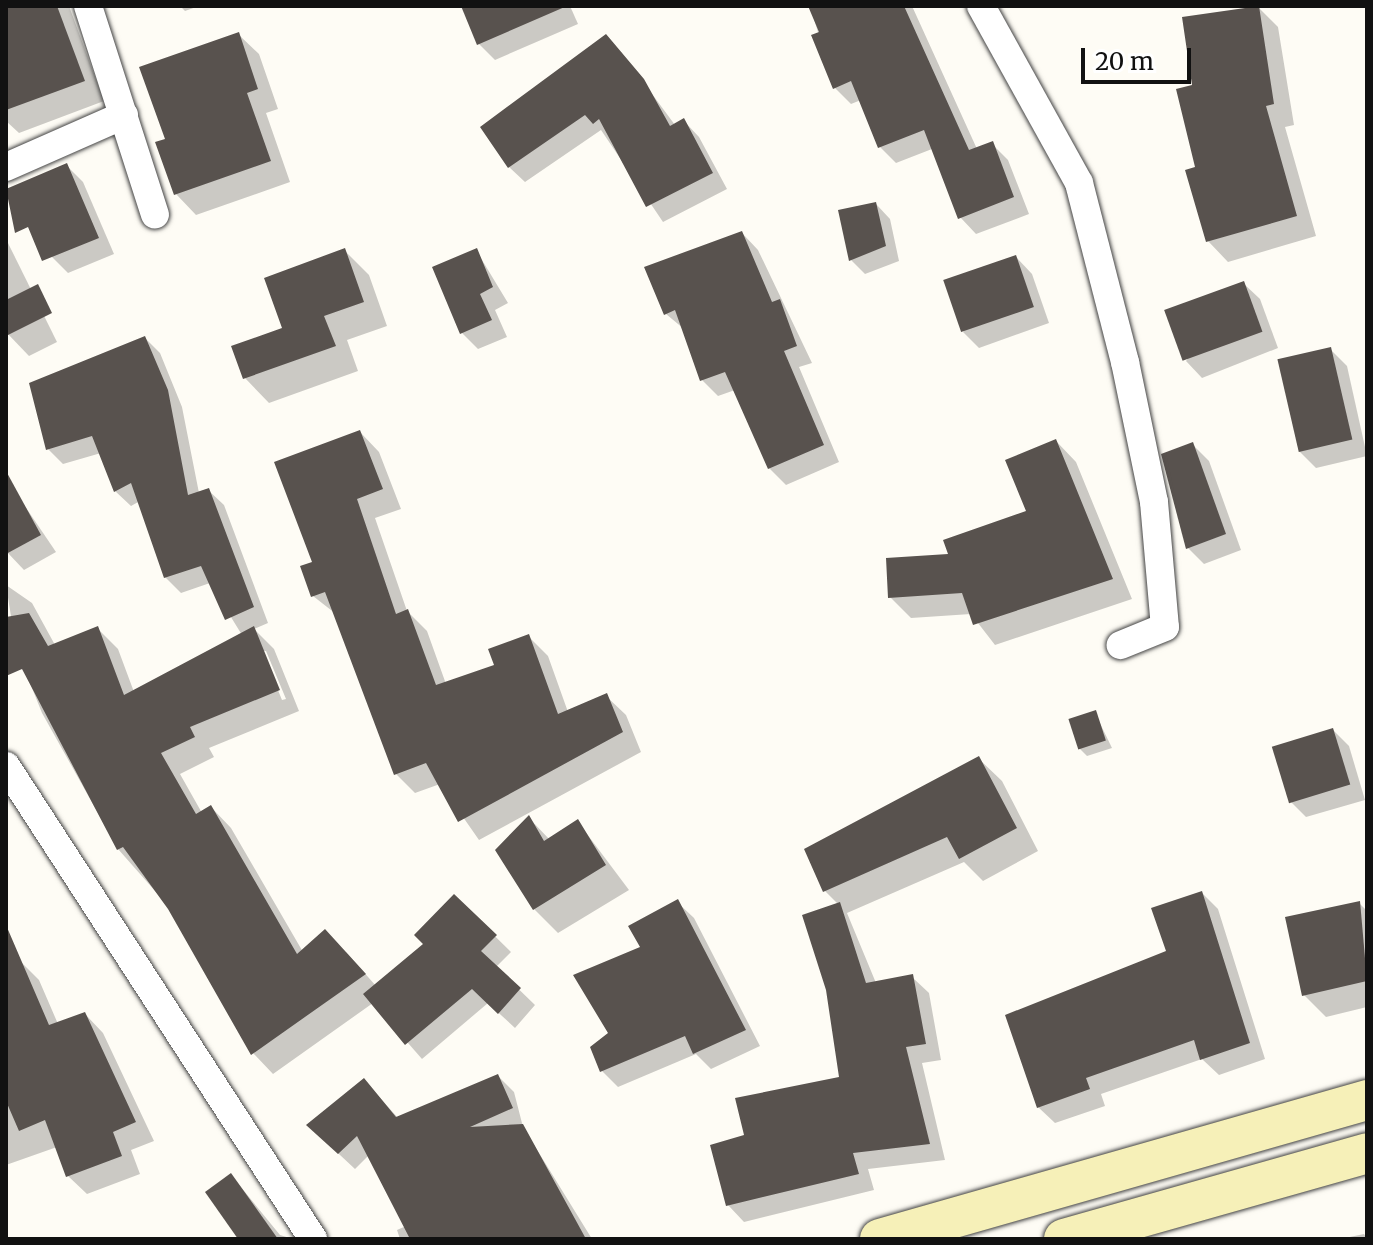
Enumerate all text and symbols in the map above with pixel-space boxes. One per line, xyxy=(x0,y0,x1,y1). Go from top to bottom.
scale bar xyxy=(1085,32,1195,82)
text: 20 m xyxy=(1095,46,1154,77)

